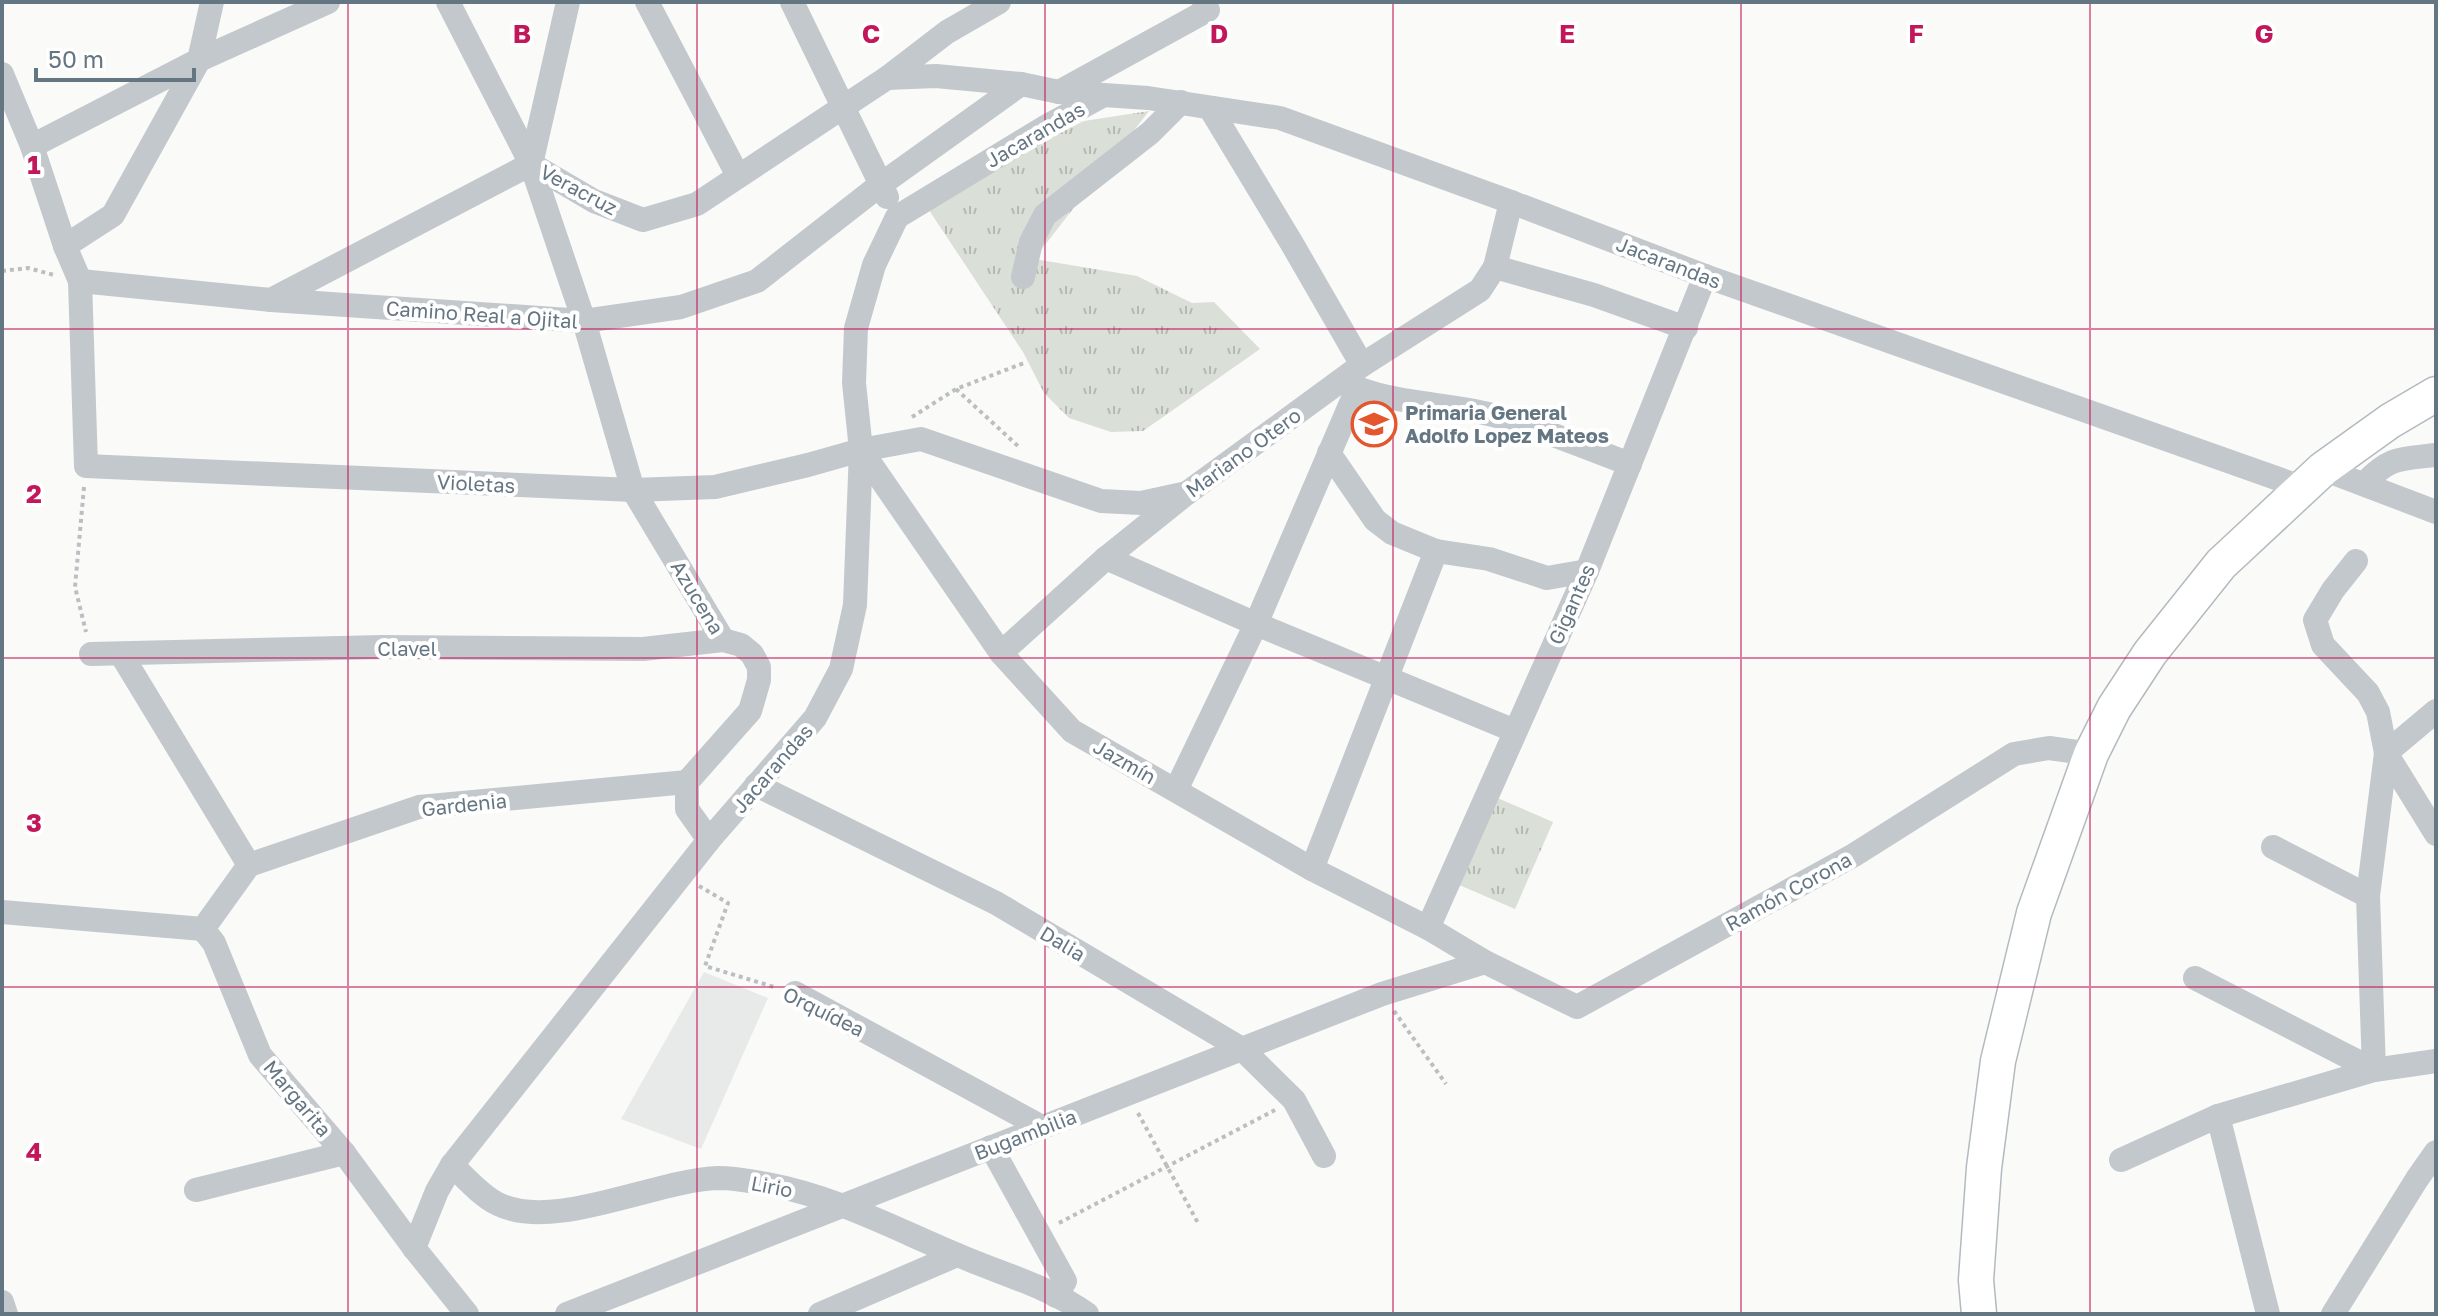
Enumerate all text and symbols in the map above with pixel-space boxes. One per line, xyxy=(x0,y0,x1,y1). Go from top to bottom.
text: B xyxy=(513,18,531,49)
text: C xyxy=(862,18,880,49)
text: D xyxy=(1210,18,1228,49)
text: E xyxy=(1559,18,1575,49)
text: F xyxy=(1908,18,1924,49)
text: G xyxy=(2254,18,2274,49)
scale bar xyxy=(36,32,194,82)
text: 50 m xyxy=(48,44,104,73)
street label: Jacarandas xyxy=(981,96,1089,172)
text: 1 xyxy=(27,149,41,180)
street label: Veracruz xyxy=(536,159,622,219)
street label: Jacarandas xyxy=(1613,231,1725,293)
street label: Camino Real a Ojital xyxy=(385,295,579,333)
school or university icon: Primaria General Adolfo Lopez Mateos xyxy=(1350,400,1398,448)
place label: Primaria General Adolfo Lopez Mateos xyxy=(1405,400,1609,447)
street label: Mariano Otero xyxy=(1181,402,1305,502)
street label: Violetas xyxy=(436,469,516,497)
text: 2 xyxy=(26,478,42,509)
street label: Azucena xyxy=(667,556,729,638)
street label: Gigantes xyxy=(1543,560,1599,648)
street label: Clavel xyxy=(377,636,437,660)
street label: Jacarandas xyxy=(727,719,817,817)
street label: Jazmín xyxy=(1090,734,1160,788)
street label: Gardenia xyxy=(420,788,508,820)
text: 3 xyxy=(26,807,42,838)
street label: Ramón Corona xyxy=(1721,846,1855,936)
street label: Dalia xyxy=(1036,920,1090,966)
street label: Orquídea xyxy=(779,981,869,1041)
street label: Margarita xyxy=(259,1055,337,1141)
street label: Bugambilia xyxy=(971,1104,1079,1164)
text: 4 xyxy=(26,1136,42,1167)
street label: Lirio xyxy=(749,1170,795,1202)

